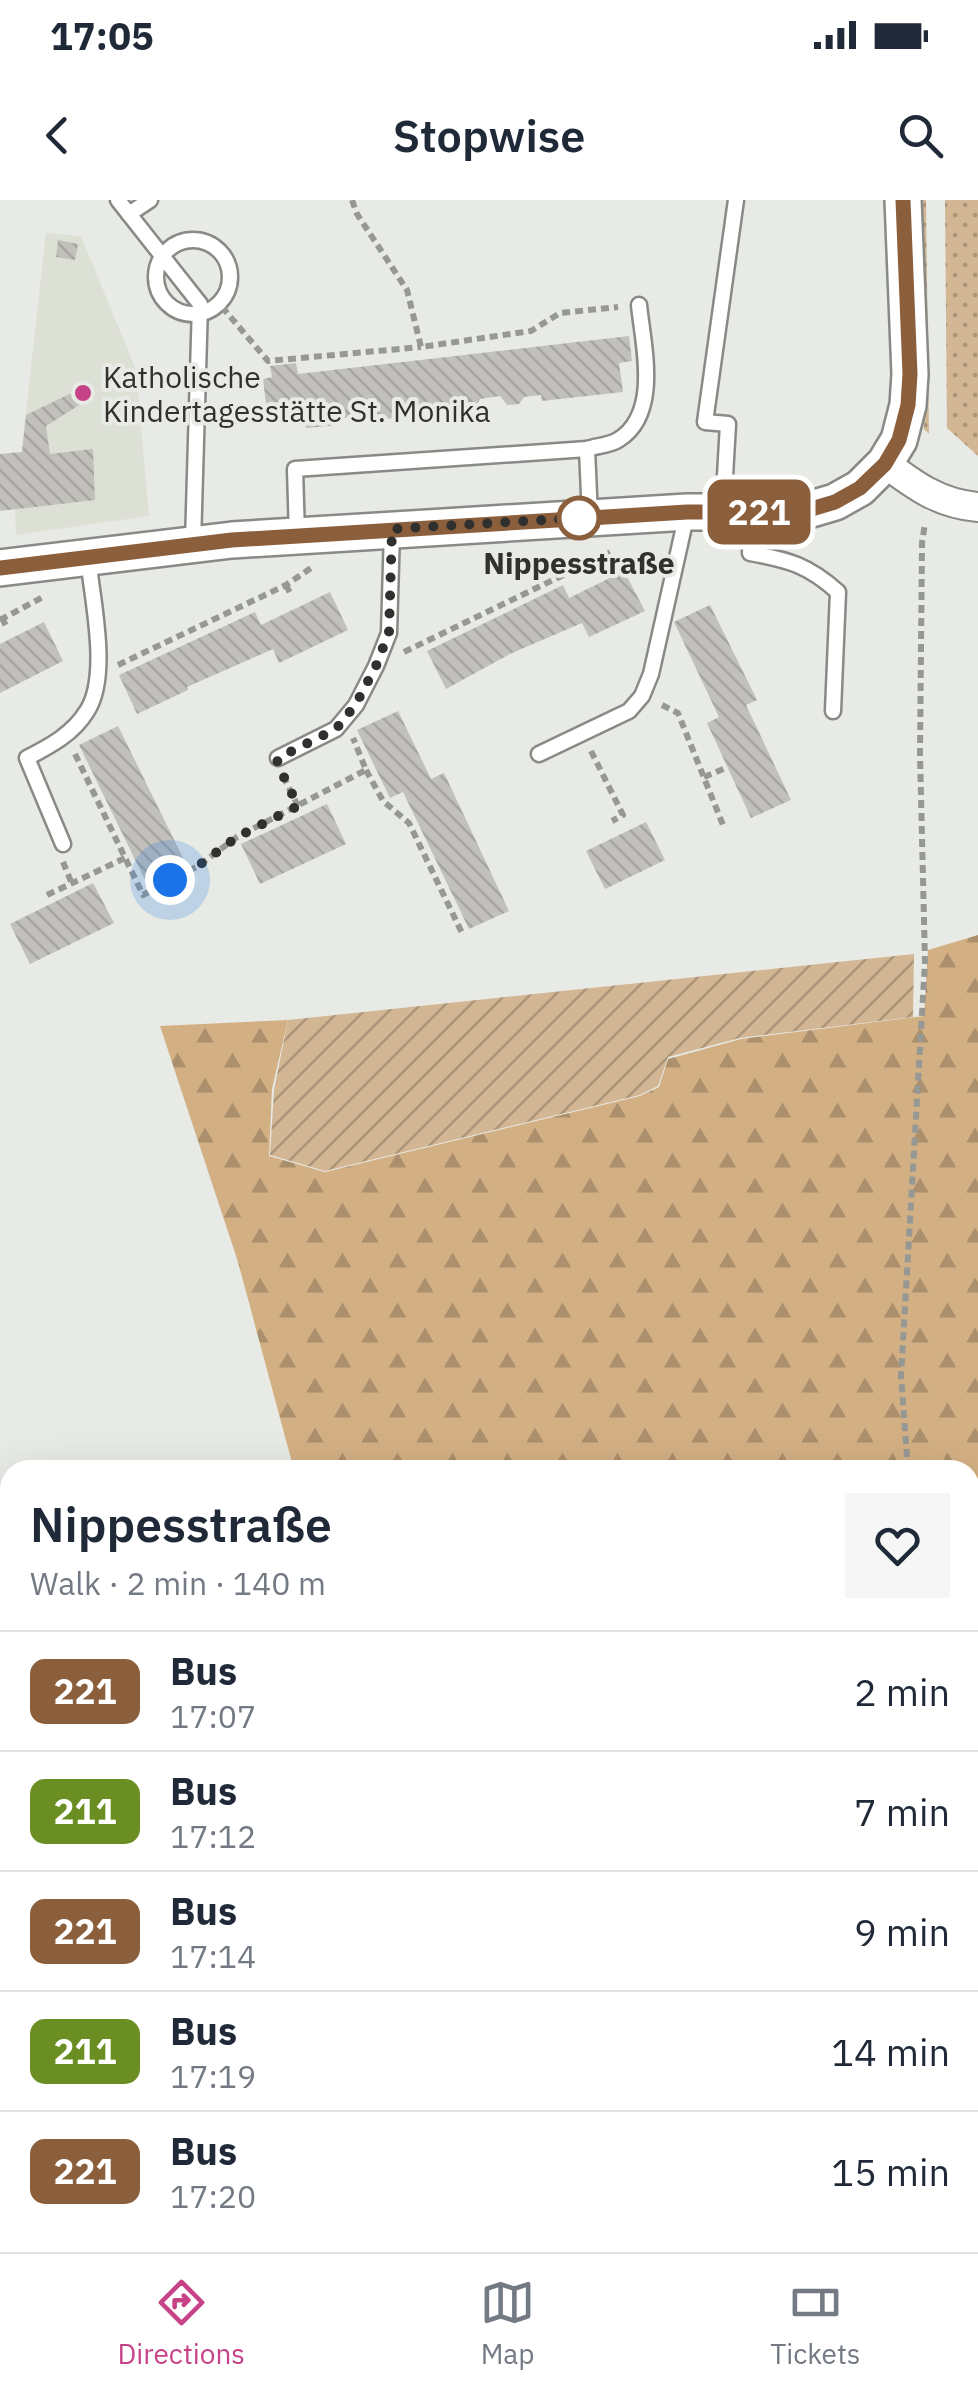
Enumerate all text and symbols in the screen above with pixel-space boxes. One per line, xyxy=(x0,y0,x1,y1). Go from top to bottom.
text: 17:05 xyxy=(50,11,154,60)
text: Stopwise xyxy=(393,106,585,164)
icon: back xyxy=(30,108,85,163)
icon: search xyxy=(893,108,948,163)
place label: Katholische Kindertagesstätte St. Monika xyxy=(103,357,490,430)
marker: Katholische Kindertagesstätte St. Monika xyxy=(72,382,94,404)
line badge: 221 xyxy=(702,480,816,544)
text: 221 xyxy=(727,489,791,535)
marker: Nippesstraße xyxy=(558,497,600,539)
place label: Nippesstraße xyxy=(483,543,675,582)
your location xyxy=(145,855,195,905)
text: Nippesstraße xyxy=(30,1493,332,1555)
button: heart xyxy=(845,1493,950,1598)
text: Walk · 2 min · 140 m xyxy=(30,1562,326,1604)
text: Bus xyxy=(170,1646,237,1695)
text: 2 min xyxy=(854,1667,950,1716)
text: 221 xyxy=(53,1668,117,1714)
text: 17:07 xyxy=(170,1695,256,1737)
text: Bus xyxy=(170,1766,237,1815)
text: 7 min xyxy=(854,1787,950,1836)
text: 211 xyxy=(53,1788,117,1834)
text: 17:12 xyxy=(170,1815,256,1857)
text: Bus xyxy=(170,1886,237,1935)
text: 9 min xyxy=(854,1907,950,1956)
text: 221 xyxy=(53,1908,117,1954)
text: 17:14 xyxy=(170,1935,256,1977)
text: Bus xyxy=(170,2006,237,2055)
text: 14 min xyxy=(831,2027,950,2076)
text: 211 xyxy=(53,2028,117,2074)
text: 17:19 xyxy=(170,2055,256,2097)
text: Bus xyxy=(170,2126,237,2175)
text: 15 min xyxy=(831,2147,950,2196)
text: 221 xyxy=(53,2148,117,2194)
text: 17:20 xyxy=(170,2175,256,2217)
tab: Directions xyxy=(118,2275,245,2372)
tab: Map xyxy=(480,2275,535,2372)
tab: Tickets xyxy=(770,2275,860,2372)

